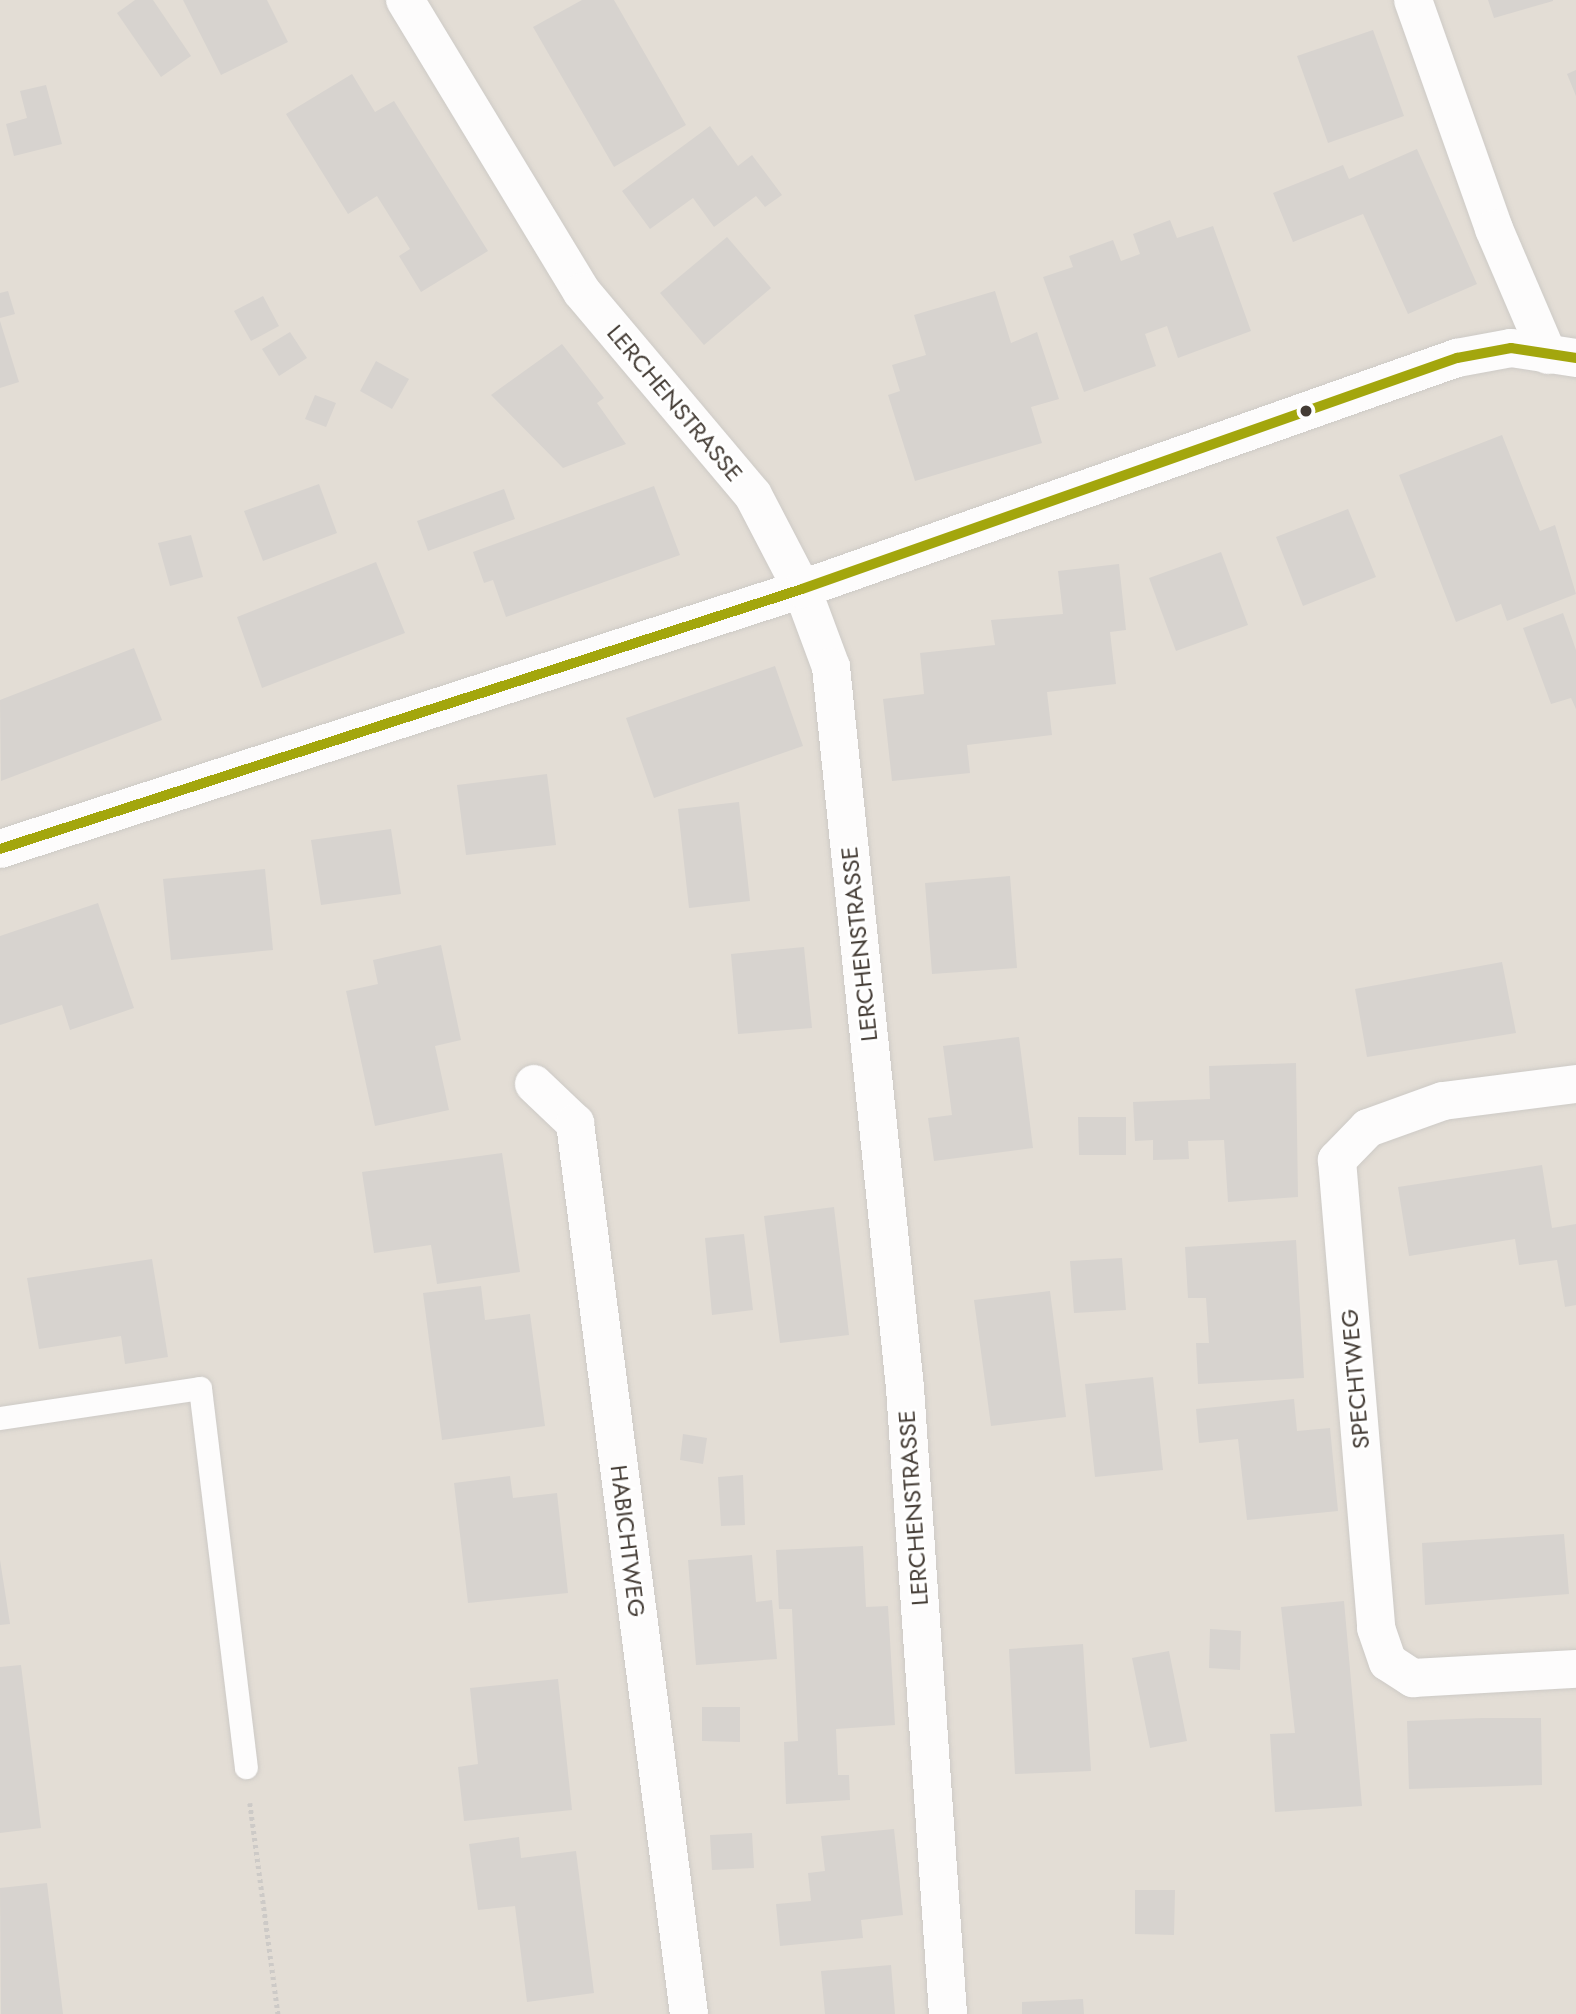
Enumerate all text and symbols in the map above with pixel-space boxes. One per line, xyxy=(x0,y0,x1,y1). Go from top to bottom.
street label: LERCHENSTRASSE xyxy=(601,319,749,487)
unlabelled marker xyxy=(1299,404,1313,418)
street label: LERCHENSTRASSE xyxy=(834,845,884,1043)
street label: SPECHTWEG xyxy=(1335,1308,1375,1450)
street label: LERCHENSTRASSE xyxy=(892,1409,934,1607)
street label: HABICHTWEG xyxy=(604,1463,652,1619)

